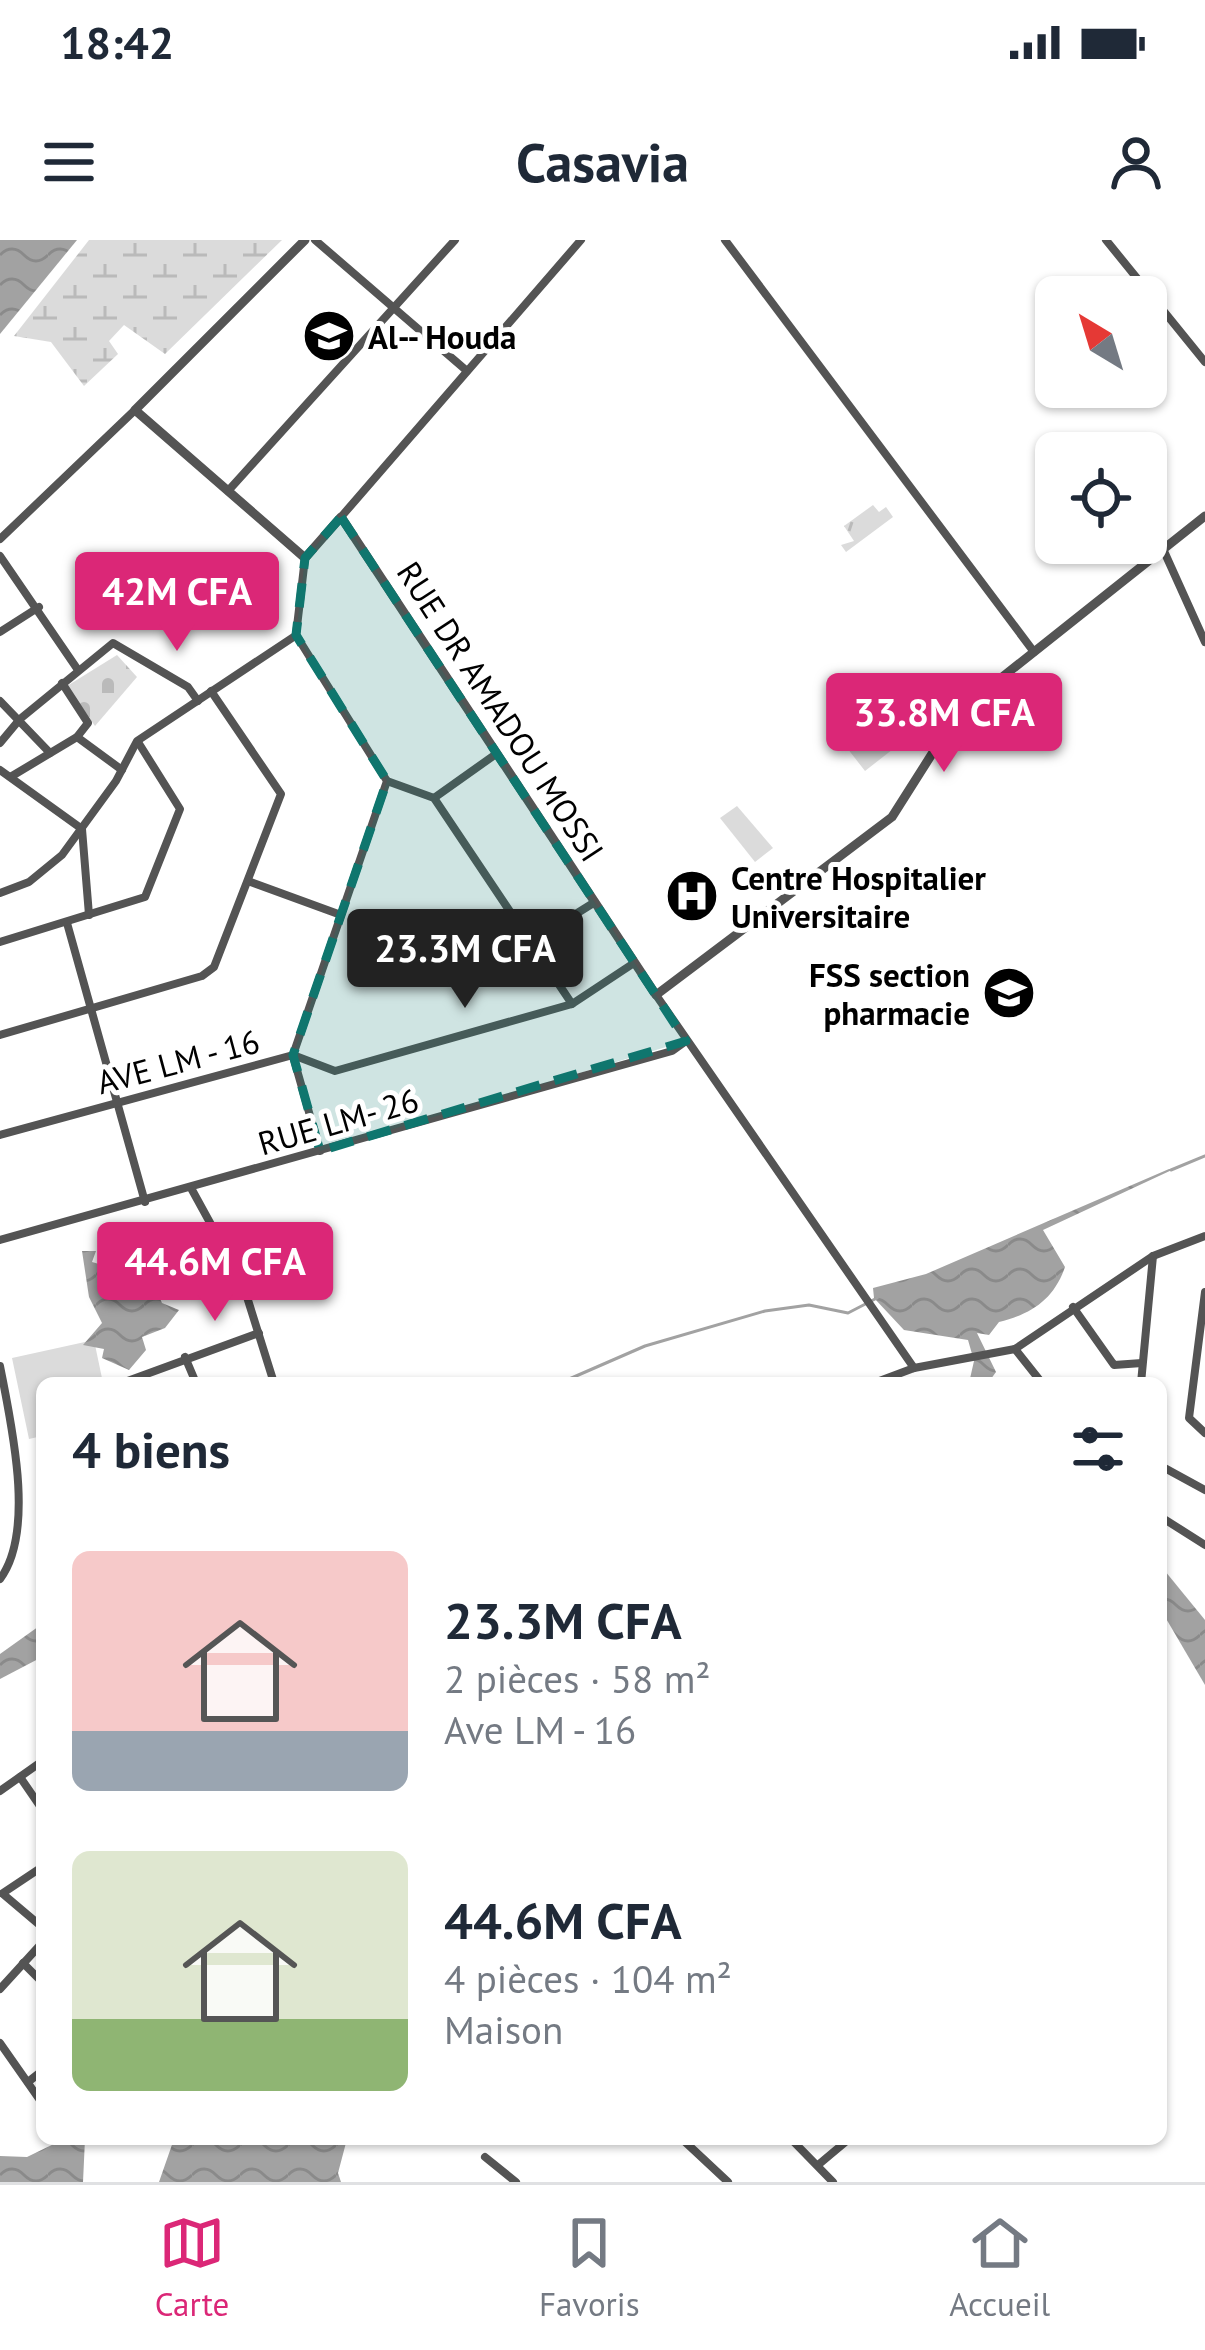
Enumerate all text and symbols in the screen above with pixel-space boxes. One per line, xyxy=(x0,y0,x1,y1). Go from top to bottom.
text: 18:42 xyxy=(60,13,174,71)
text: Casavia xyxy=(516,127,689,197)
icon: menu xyxy=(36,129,102,195)
icon: person xyxy=(1103,129,1169,195)
north arrow xyxy=(1035,276,1167,408)
map controls xyxy=(1035,276,1167,564)
school or university icon: Al-- Houda xyxy=(301,308,357,364)
place label: Al-- Houda xyxy=(368,315,516,358)
button: locate xyxy=(1035,432,1167,564)
pin: 42M CFA xyxy=(66,552,288,654)
street label: RUE DR AMADOU MOSSI xyxy=(388,553,614,869)
text: 42M CFA xyxy=(102,565,252,616)
pin: 33.8M CFA xyxy=(807,673,1081,775)
text: 33.8M CFA xyxy=(853,686,1035,737)
place label: Centre Hospitalier Universitaire xyxy=(731,856,986,937)
hospital icon: Centre Hospitalier Universitaire xyxy=(664,868,720,924)
pin: 23.3M CFA xyxy=(328,909,602,1011)
text: 23.3M CFA xyxy=(374,922,556,973)
place label: FSS section pharmacie xyxy=(809,953,970,1034)
school or university icon: FSS section pharmacie xyxy=(981,965,1037,1021)
street label: AVE LM - 16 xyxy=(92,1019,264,1103)
street label: RUE LM- 26 xyxy=(253,1078,423,1164)
pin: 44.6M CFA xyxy=(78,1222,352,1324)
text: 44.6M CFA xyxy=(124,1235,306,1286)
text: 4 biens xyxy=(72,1416,230,1482)
icon: filters xyxy=(1065,1416,1131,1482)
text: 23.3M CFA xyxy=(444,1587,682,1653)
icon: home xyxy=(168,1599,312,1743)
text: 2 pièces · 58 m² xyxy=(444,1653,711,1704)
text: Ave LM - 16 xyxy=(444,1704,636,1755)
text: 44.6M CFA xyxy=(444,1887,682,1953)
icon: home xyxy=(168,1899,312,2043)
text: 4 pièces · 104 m² xyxy=(444,1953,732,2004)
text: Maison xyxy=(444,2004,563,2055)
tab: Carte xyxy=(155,2210,229,2325)
tab: Favoris xyxy=(539,2210,640,2325)
tab: Accueil xyxy=(949,2210,1050,2325)

